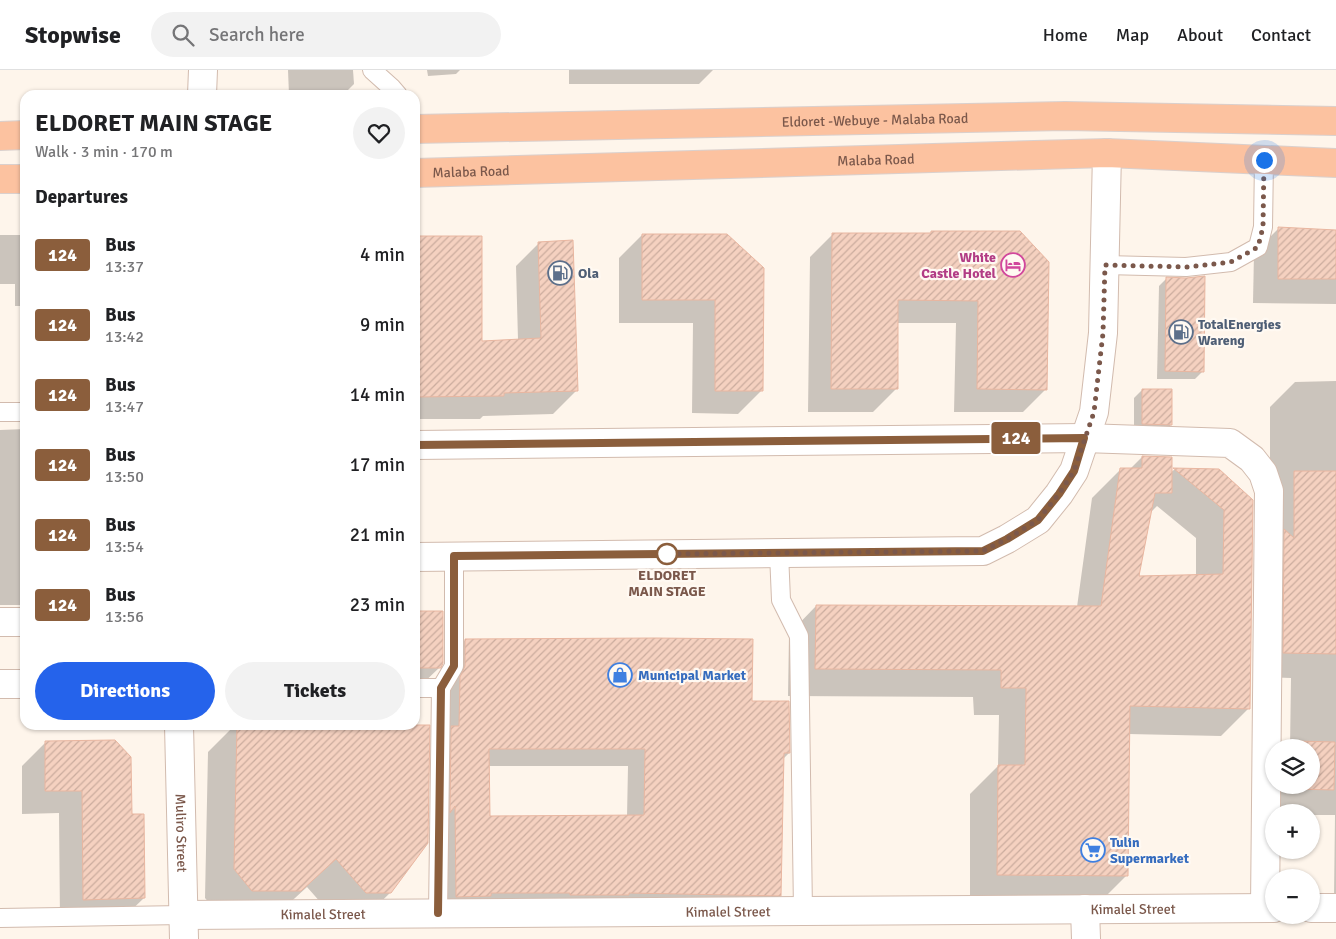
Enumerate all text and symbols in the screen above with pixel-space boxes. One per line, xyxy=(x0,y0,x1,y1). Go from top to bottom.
search box xyxy=(151,12,501,57)
text: Stopwise xyxy=(25,20,121,50)
icon: search xyxy=(169,21,197,49)
text: Search here xyxy=(209,23,305,47)
text: Home xyxy=(1043,24,1088,46)
text: Map xyxy=(1116,24,1149,46)
text: About xyxy=(1177,24,1223,46)
text: Contact xyxy=(1251,24,1311,46)
button: heart xyxy=(353,107,405,159)
text: ELDORET MAIN STAGE xyxy=(35,108,272,138)
street label: Eldoret -Webuye - Malaba Road xyxy=(781,110,968,131)
text: Walk · 3 min · 170 m xyxy=(35,142,173,162)
your location xyxy=(1252,148,1277,173)
street label: Malaba Road xyxy=(837,151,915,170)
street label: Malaba Road xyxy=(432,162,510,181)
text: Departures xyxy=(35,185,128,209)
text: Bus xyxy=(105,233,136,257)
text: 4 min xyxy=(360,243,405,267)
text: 124 xyxy=(48,244,77,266)
place label: White Castle Hotel xyxy=(921,249,997,282)
hotel icon: White Castle Hotel xyxy=(1000,252,1026,278)
text: 13:37 xyxy=(105,257,144,277)
fuel station icon: Ola xyxy=(547,260,573,286)
place label: Ola xyxy=(578,265,599,282)
text: Bus xyxy=(105,303,136,327)
text: 9 min xyxy=(360,313,405,337)
text: 124 xyxy=(48,314,77,336)
place label: TotalEnergies Wareng xyxy=(1198,316,1281,349)
fuel station icon: TotalEnergies Wareng xyxy=(1168,319,1194,345)
text: 13:42 xyxy=(105,327,144,347)
text: Bus xyxy=(105,373,136,397)
text: 14 min xyxy=(350,383,405,407)
text: 124 xyxy=(48,384,77,406)
text: 13:47 xyxy=(105,397,144,417)
line badge: 124 xyxy=(987,422,1045,454)
text: 124 xyxy=(1001,427,1031,449)
text: Bus xyxy=(105,443,136,467)
text: 17 min xyxy=(350,453,405,477)
text: 124 xyxy=(48,454,77,476)
text: 13:50 xyxy=(105,467,144,487)
text: Bus xyxy=(105,513,136,537)
text: 21 min xyxy=(350,523,405,547)
text: 124 xyxy=(48,524,77,546)
text: 13:54 xyxy=(105,537,144,557)
marker: ELDORET MAIN STAGE xyxy=(656,543,678,565)
place label: ELDORET MAIN STAGE xyxy=(628,567,706,600)
text: Bus xyxy=(105,583,136,607)
text: 23 min xyxy=(350,593,405,617)
text: 124 xyxy=(48,594,77,616)
text: 13:56 xyxy=(105,607,144,627)
button: Directions xyxy=(35,662,215,720)
button: Tickets xyxy=(225,662,405,720)
shop icon: Municipal Market xyxy=(607,662,633,688)
place label: Municipal Market xyxy=(638,667,747,684)
map controls xyxy=(1265,739,1320,924)
button: layers xyxy=(1265,739,1320,794)
street label: Muliro Street xyxy=(172,793,190,873)
button: + xyxy=(1265,804,1320,859)
place label: Tulin Supermarket xyxy=(1110,834,1190,867)
supermarket icon: Tulin Supermarket xyxy=(1080,837,1106,863)
button: − xyxy=(1265,869,1320,924)
street label: Kimalel Street xyxy=(1090,901,1176,918)
street label: Kimalel Street xyxy=(685,903,771,921)
street label: Kimalel Street xyxy=(280,906,366,923)

